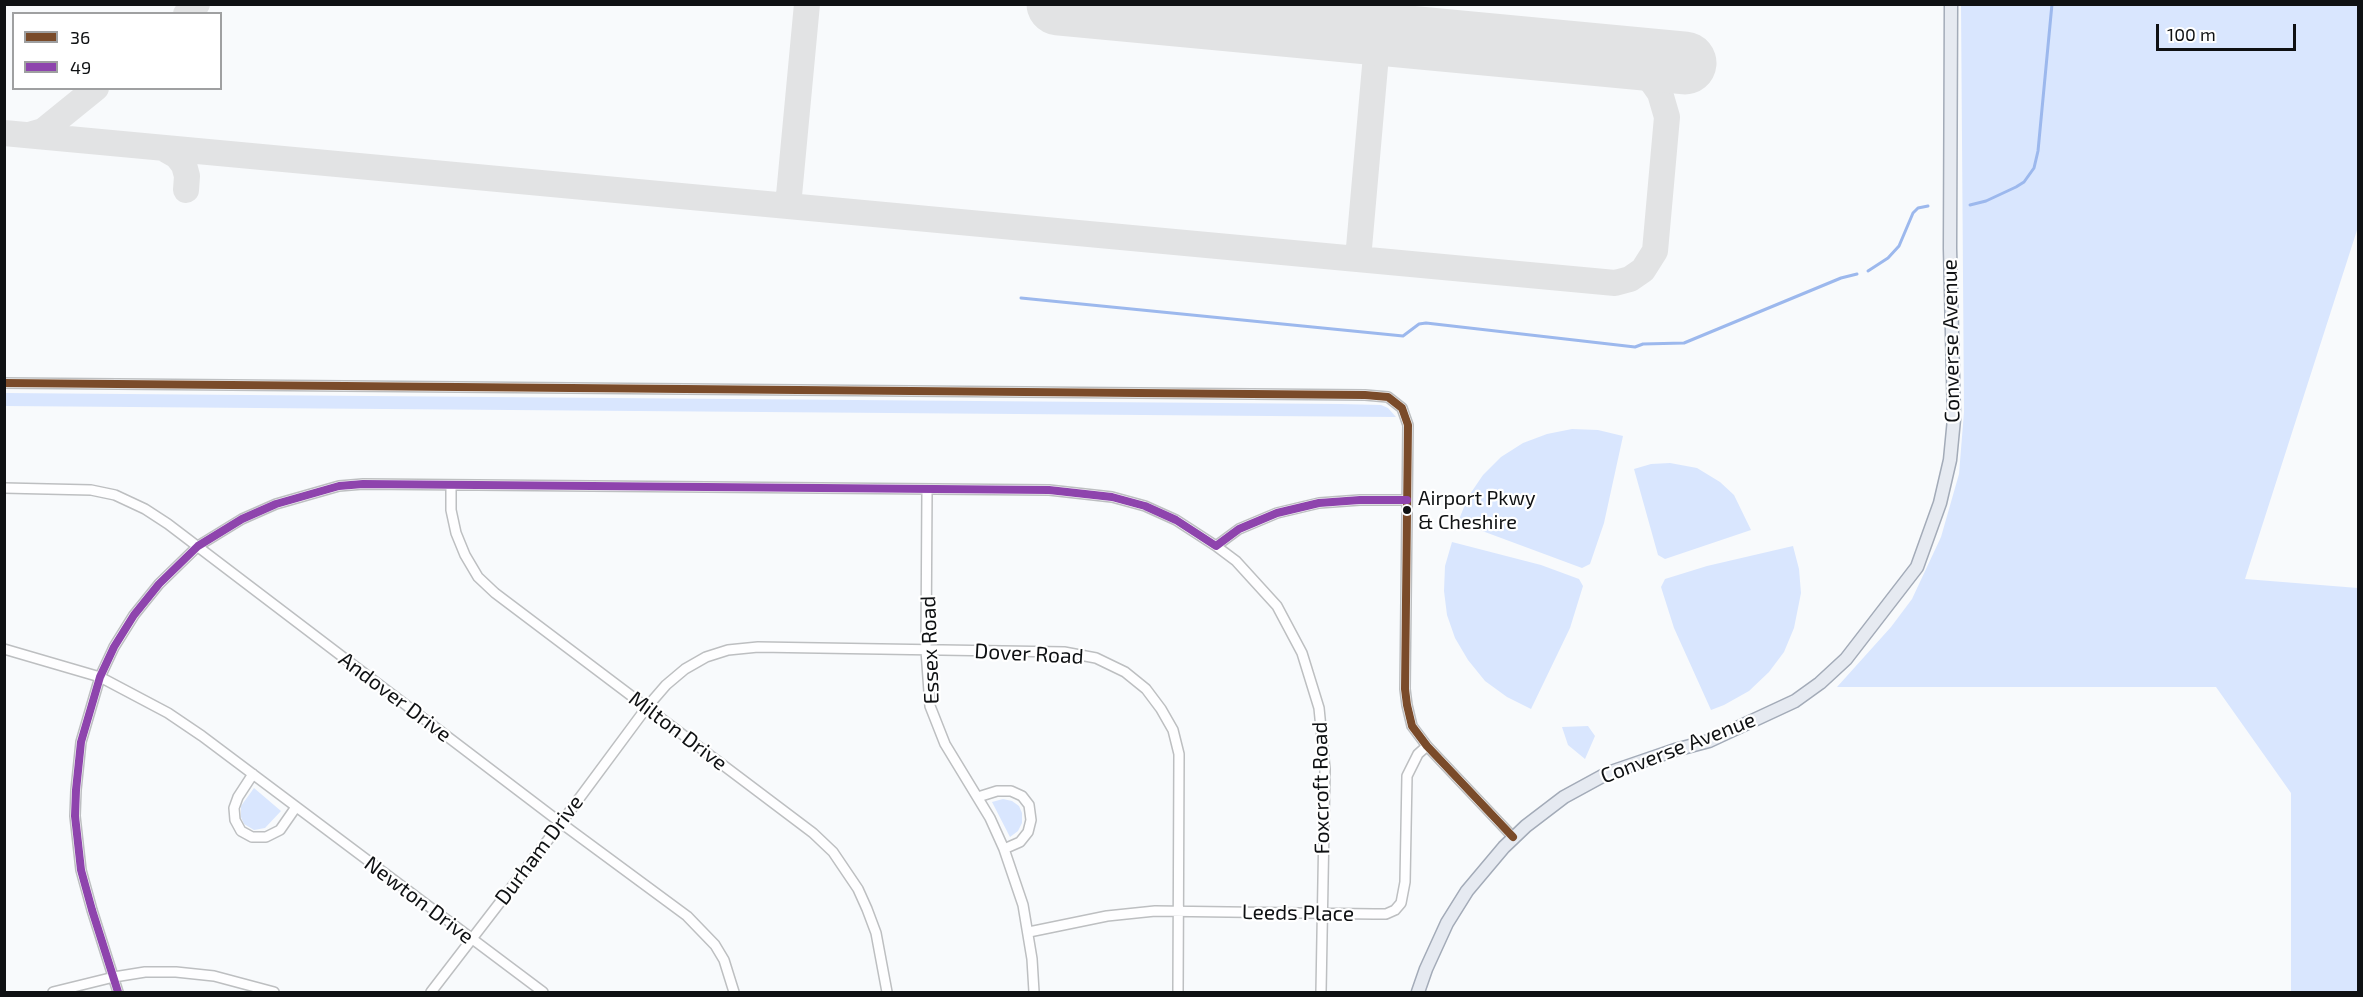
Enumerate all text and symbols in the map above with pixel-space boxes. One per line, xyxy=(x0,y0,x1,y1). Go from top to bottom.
legend xyxy=(12,12,222,90)
scale bar xyxy=(2159,12,2298,50)
text: 100 m xyxy=(2167,23,2216,45)
text: 36 xyxy=(70,26,90,48)
text: 49 xyxy=(70,56,91,78)
street label: Converse Avenue xyxy=(1937,259,1965,423)
place label: Airport Pkwy & Cheshire xyxy=(1418,486,1536,533)
marker: Airport Pkwy & Cheshire xyxy=(1401,504,1413,516)
street label: Essex Road xyxy=(916,595,944,705)
street label: Dover Road xyxy=(974,639,1084,669)
street label: Andover Drive xyxy=(334,647,456,747)
street label: Milton Drive xyxy=(624,686,732,776)
street label: Converse Avenue xyxy=(1597,707,1759,789)
street label: Foxcroft Road xyxy=(1307,721,1335,855)
street label: Durham Drive xyxy=(490,790,588,910)
street label: Newton Drive xyxy=(359,851,479,949)
street label: Leeds Place xyxy=(1242,899,1354,927)

